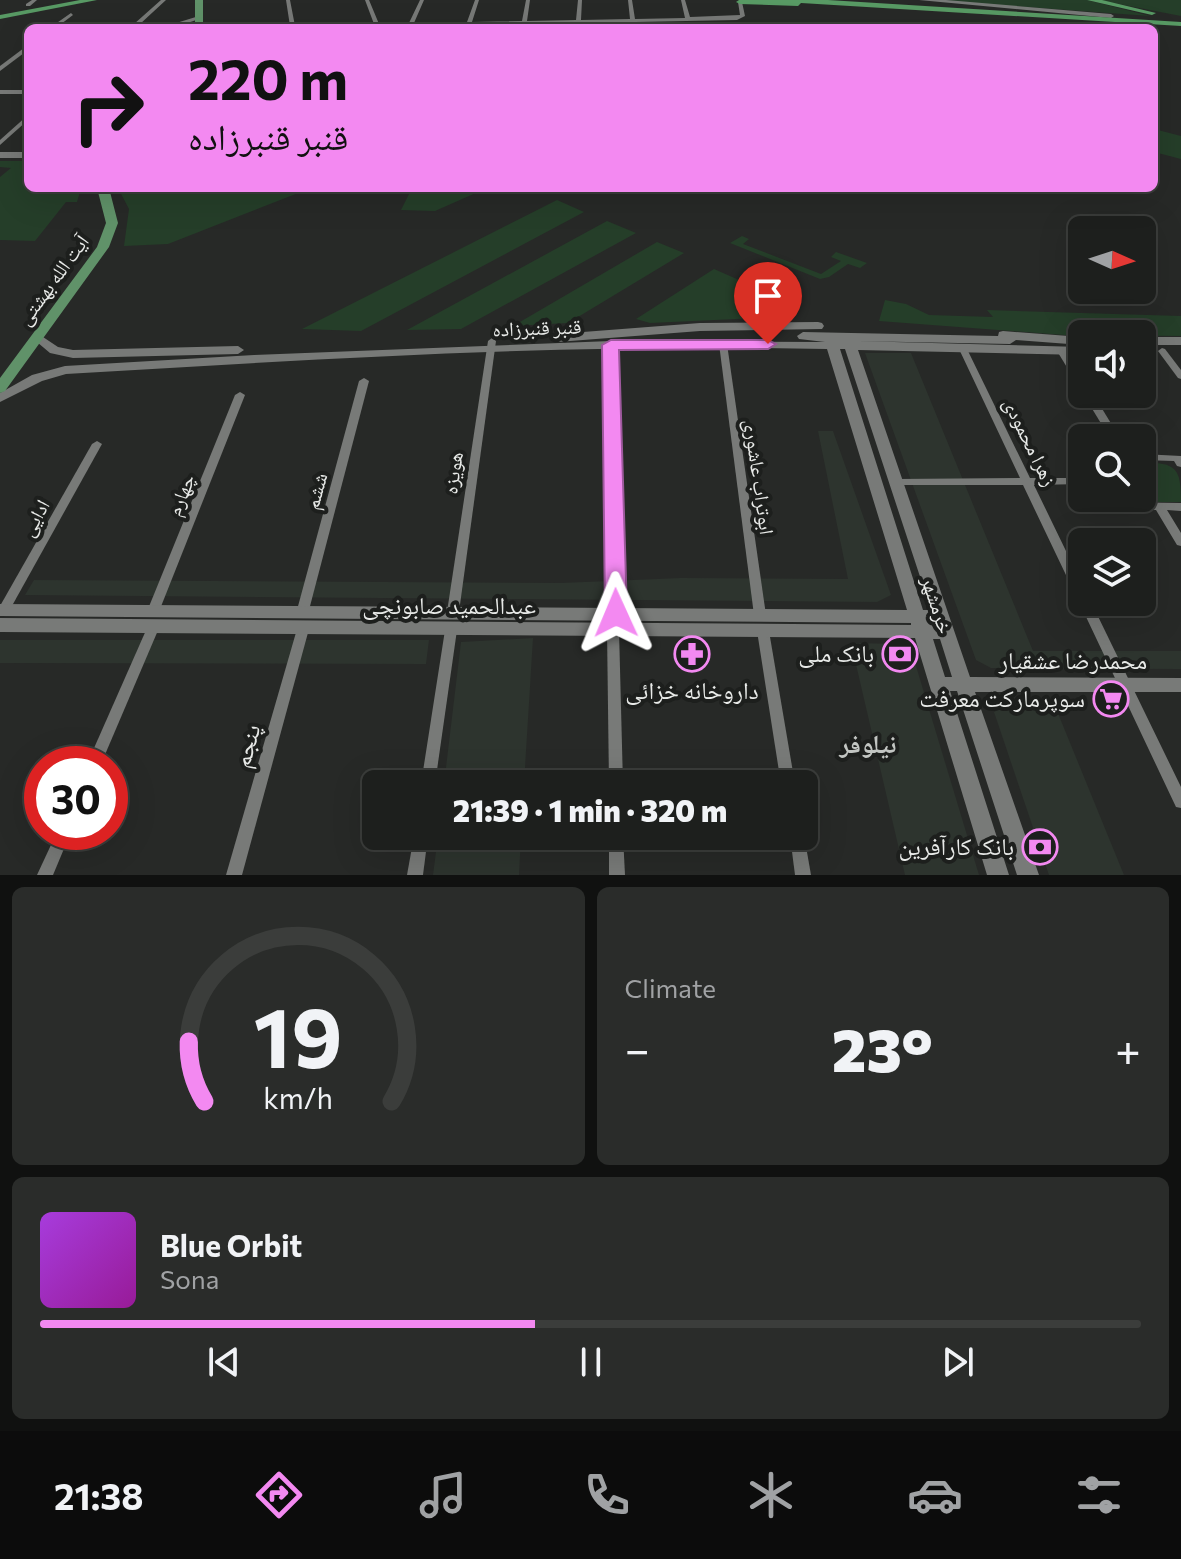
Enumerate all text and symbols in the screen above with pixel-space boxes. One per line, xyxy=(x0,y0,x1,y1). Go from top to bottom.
text: 220 m xyxy=(188,43,348,112)
icon: right xyxy=(56,56,160,160)
text: قنبر قنبرزاده xyxy=(188,113,348,157)
north arrow xyxy=(1068,216,1156,304)
map controls xyxy=(1068,216,1156,616)
street label: آیت الله بهشتی xyxy=(11,229,94,330)
pin xyxy=(734,262,802,344)
icon: arrive xyxy=(746,274,790,318)
street label: قنبر قنبرزاده xyxy=(492,313,582,341)
button: sound xyxy=(1068,320,1156,408)
street label: زهرا محمودی xyxy=(998,393,1063,490)
street label: ابوتراب عاشوری xyxy=(739,418,780,536)
button: search xyxy=(1068,424,1156,512)
street label: هویزه xyxy=(437,450,467,496)
street label: چهارم xyxy=(161,470,202,520)
street label: ششم xyxy=(299,470,334,512)
street label: ادایی xyxy=(14,495,55,541)
button: layers xyxy=(1068,528,1156,616)
position arrow xyxy=(574,571,658,655)
street label: خرمشهر xyxy=(916,572,959,637)
street label: عبدالحمید صابونچی xyxy=(362,590,536,620)
pharmacy icon: داروخانه خزائی xyxy=(673,635,711,673)
bank icon: بانک ملی xyxy=(881,635,919,673)
place label: بانک ملی xyxy=(798,638,874,668)
street label: محمدرضا عشقیار xyxy=(998,645,1147,674)
place label: داروخانه خزائی xyxy=(625,675,759,705)
supermarket icon: سوپرمارکت معرفت xyxy=(1092,680,1130,718)
place label: سوپرمارکت معرفت xyxy=(919,683,1085,713)
street label: پنجم xyxy=(226,720,268,772)
district label: نیلوفر xyxy=(839,727,896,759)
speed limit sign: 30 xyxy=(24,746,128,850)
text: 21:39 · 1 min · 320 m xyxy=(453,791,727,828)
bank icon: بانک کارآفرین xyxy=(1021,828,1059,866)
place label: بانک کارآفرین xyxy=(898,831,1014,861)
text: Climate xyxy=(625,972,716,1003)
text: 19 xyxy=(254,983,343,1085)
text: 23° xyxy=(832,1011,933,1084)
text: − xyxy=(625,1021,650,1075)
text: + xyxy=(1115,1021,1141,1075)
text: km/h xyxy=(263,1080,333,1115)
text: Blue Orbit xyxy=(160,1226,302,1263)
text: Sona xyxy=(160,1263,219,1294)
icon: previous xyxy=(202,1340,246,1384)
icon: pause xyxy=(569,1340,613,1384)
icon: next xyxy=(936,1340,980,1384)
icon: directions xyxy=(251,1467,307,1523)
icon: music xyxy=(415,1467,471,1523)
icon: phone xyxy=(579,1467,635,1523)
icon: climate xyxy=(743,1467,799,1523)
icon: car xyxy=(907,1467,963,1523)
icon: filters xyxy=(1071,1467,1127,1523)
text: 21:38 xyxy=(54,1473,144,1517)

